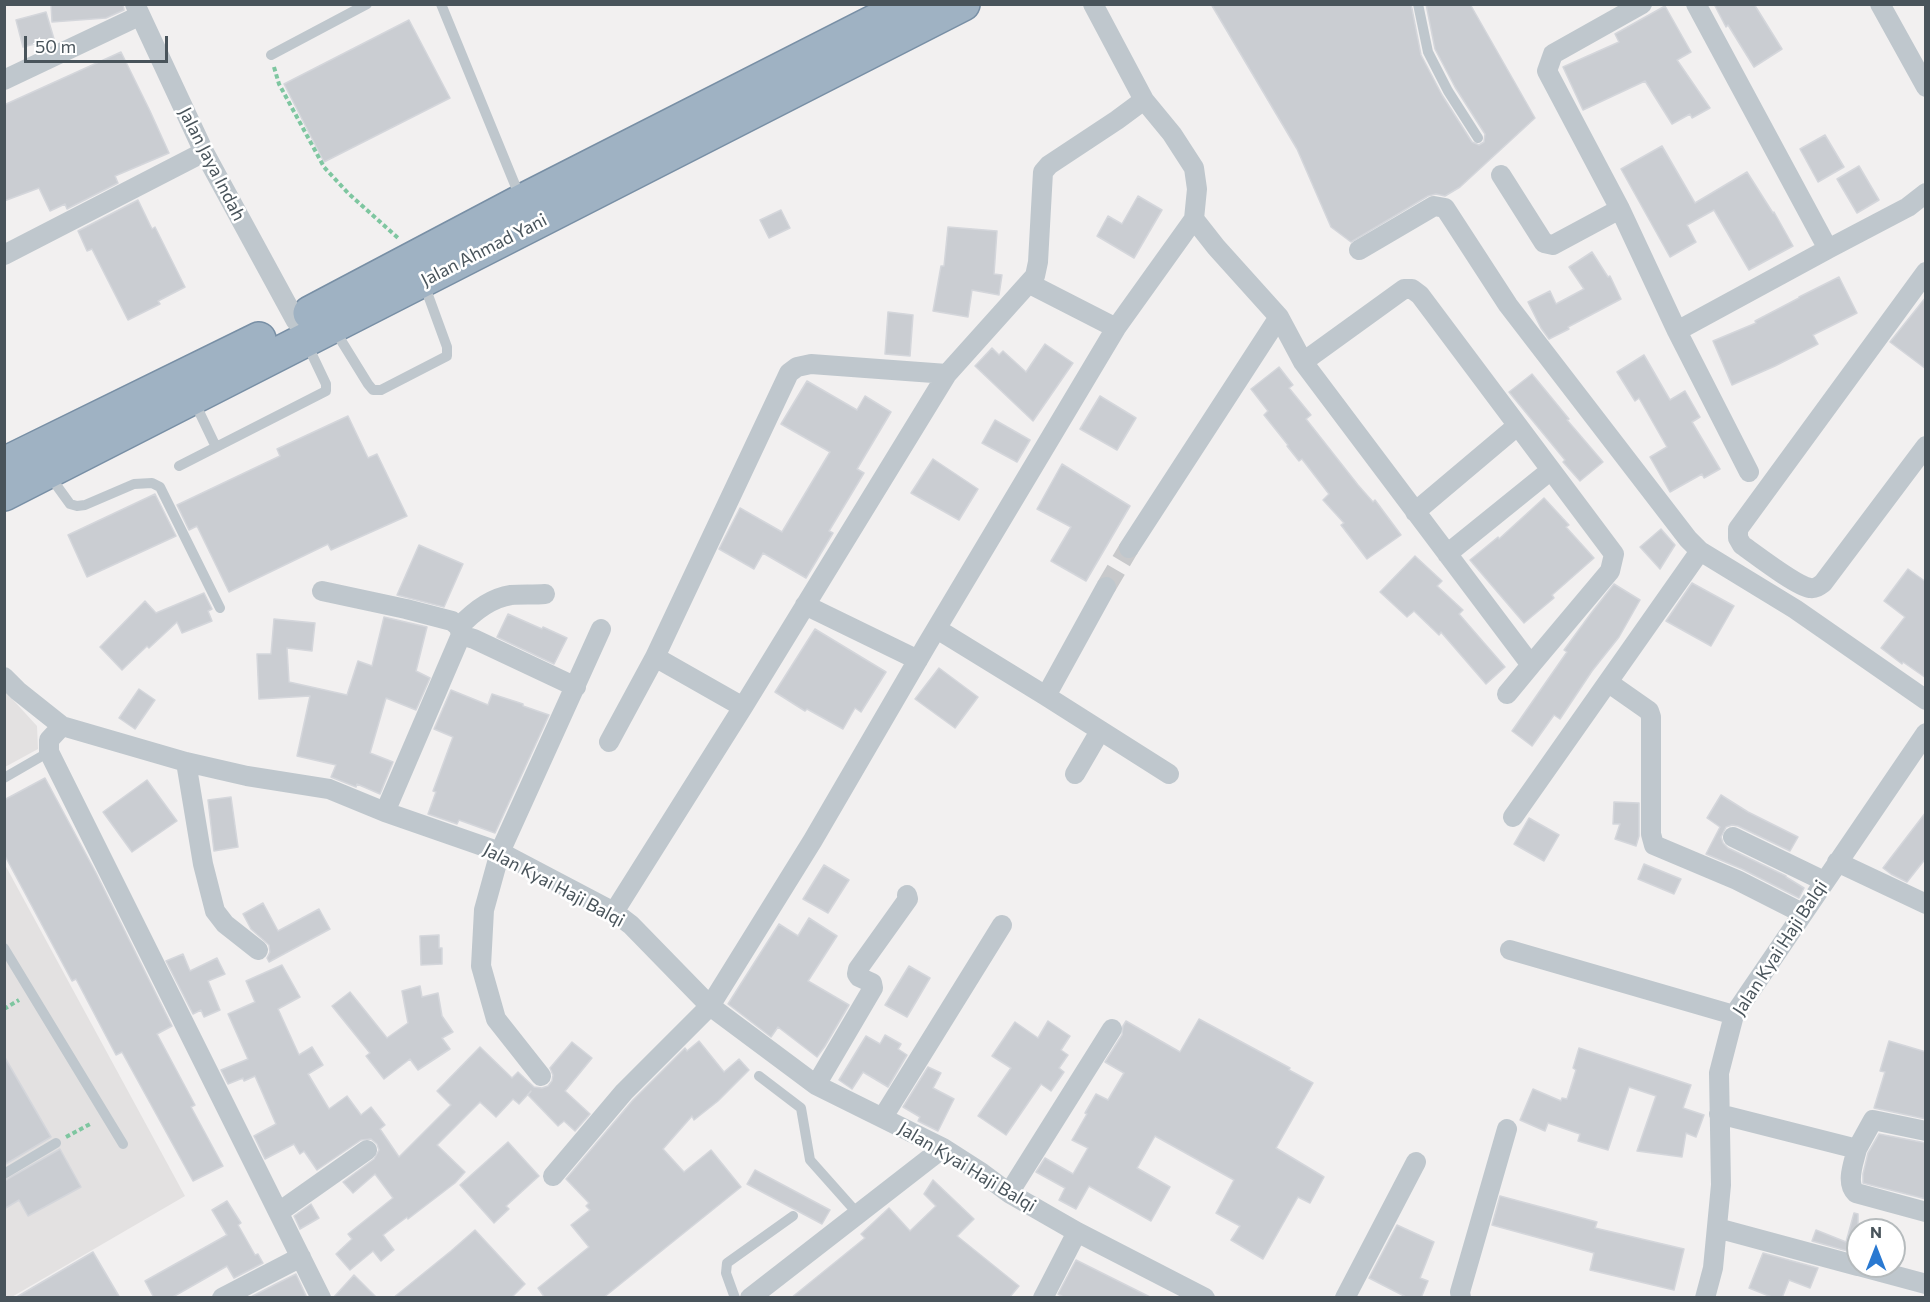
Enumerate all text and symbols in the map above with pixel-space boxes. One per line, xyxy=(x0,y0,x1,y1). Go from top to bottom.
scale bar xyxy=(27,24,171,62)
text: 50 m xyxy=(35,35,76,57)
street label: Jalan Jaya Indah xyxy=(174,104,250,224)
street label: Jalan Ahmad Yani xyxy=(417,209,551,291)
street label: Jalan Kyai Haji Balqi xyxy=(480,839,628,931)
street label: Jalan Kyai Haji Balqi xyxy=(1728,876,1832,1020)
street label: Jalan Kyai Haji Balqi xyxy=(894,1117,1040,1217)
north arrow xyxy=(1846,1218,1906,1278)
text: N xyxy=(1870,1222,1882,1241)

